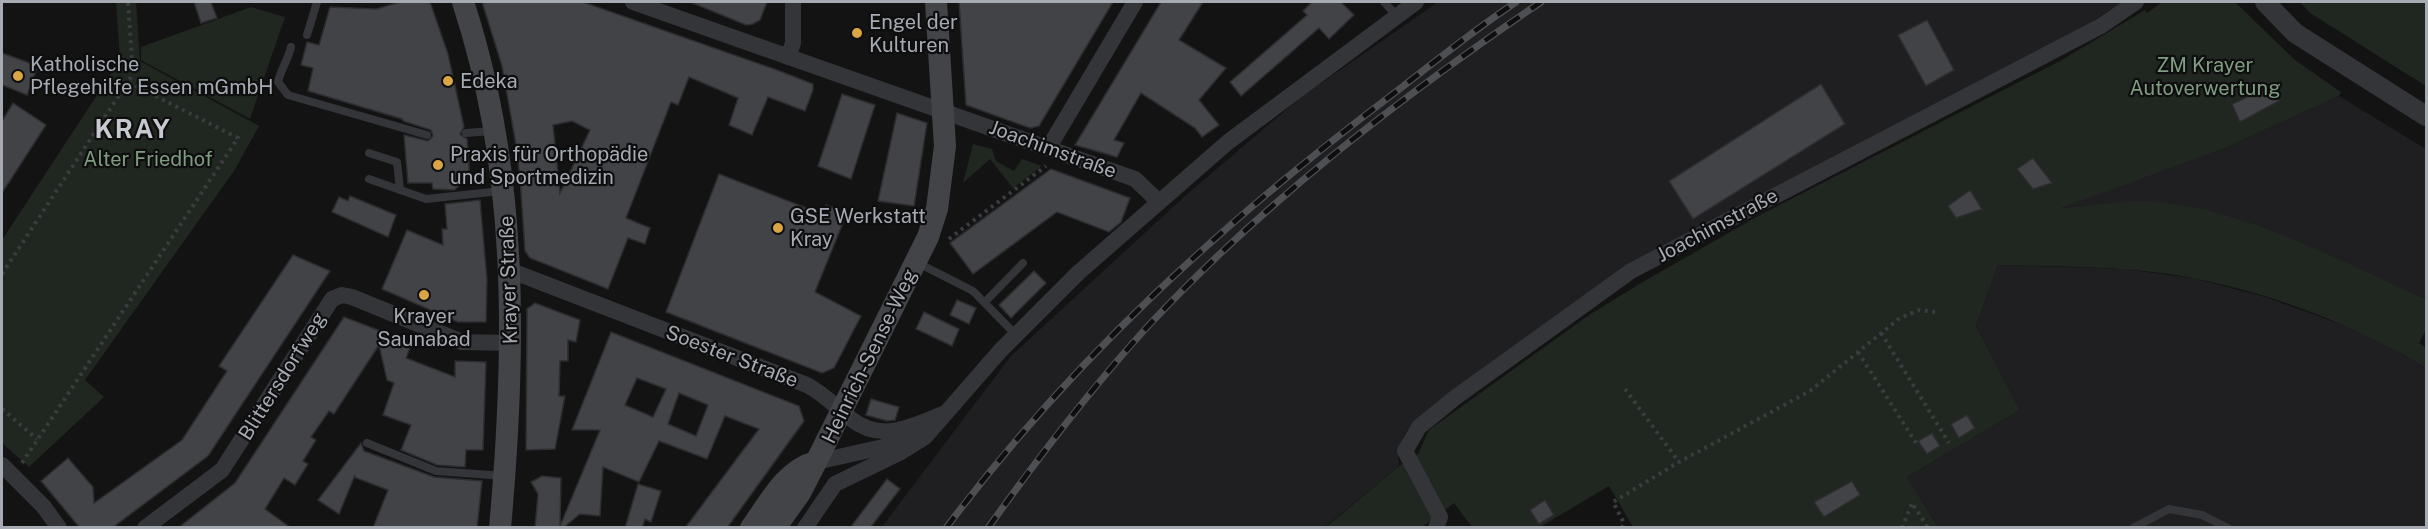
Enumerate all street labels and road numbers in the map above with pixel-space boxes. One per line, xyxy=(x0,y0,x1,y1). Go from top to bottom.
street label: Joachimstraße xyxy=(986,115,1120,183)
street label: Joachimstraße xyxy=(1652,183,1782,267)
street label: Krayer Straße xyxy=(494,215,522,345)
street label: Heinrich-Sense-Weg xyxy=(816,265,922,447)
street label: Blittersdorfweg xyxy=(233,308,331,444)
street label: Soester Straße xyxy=(662,320,802,392)

